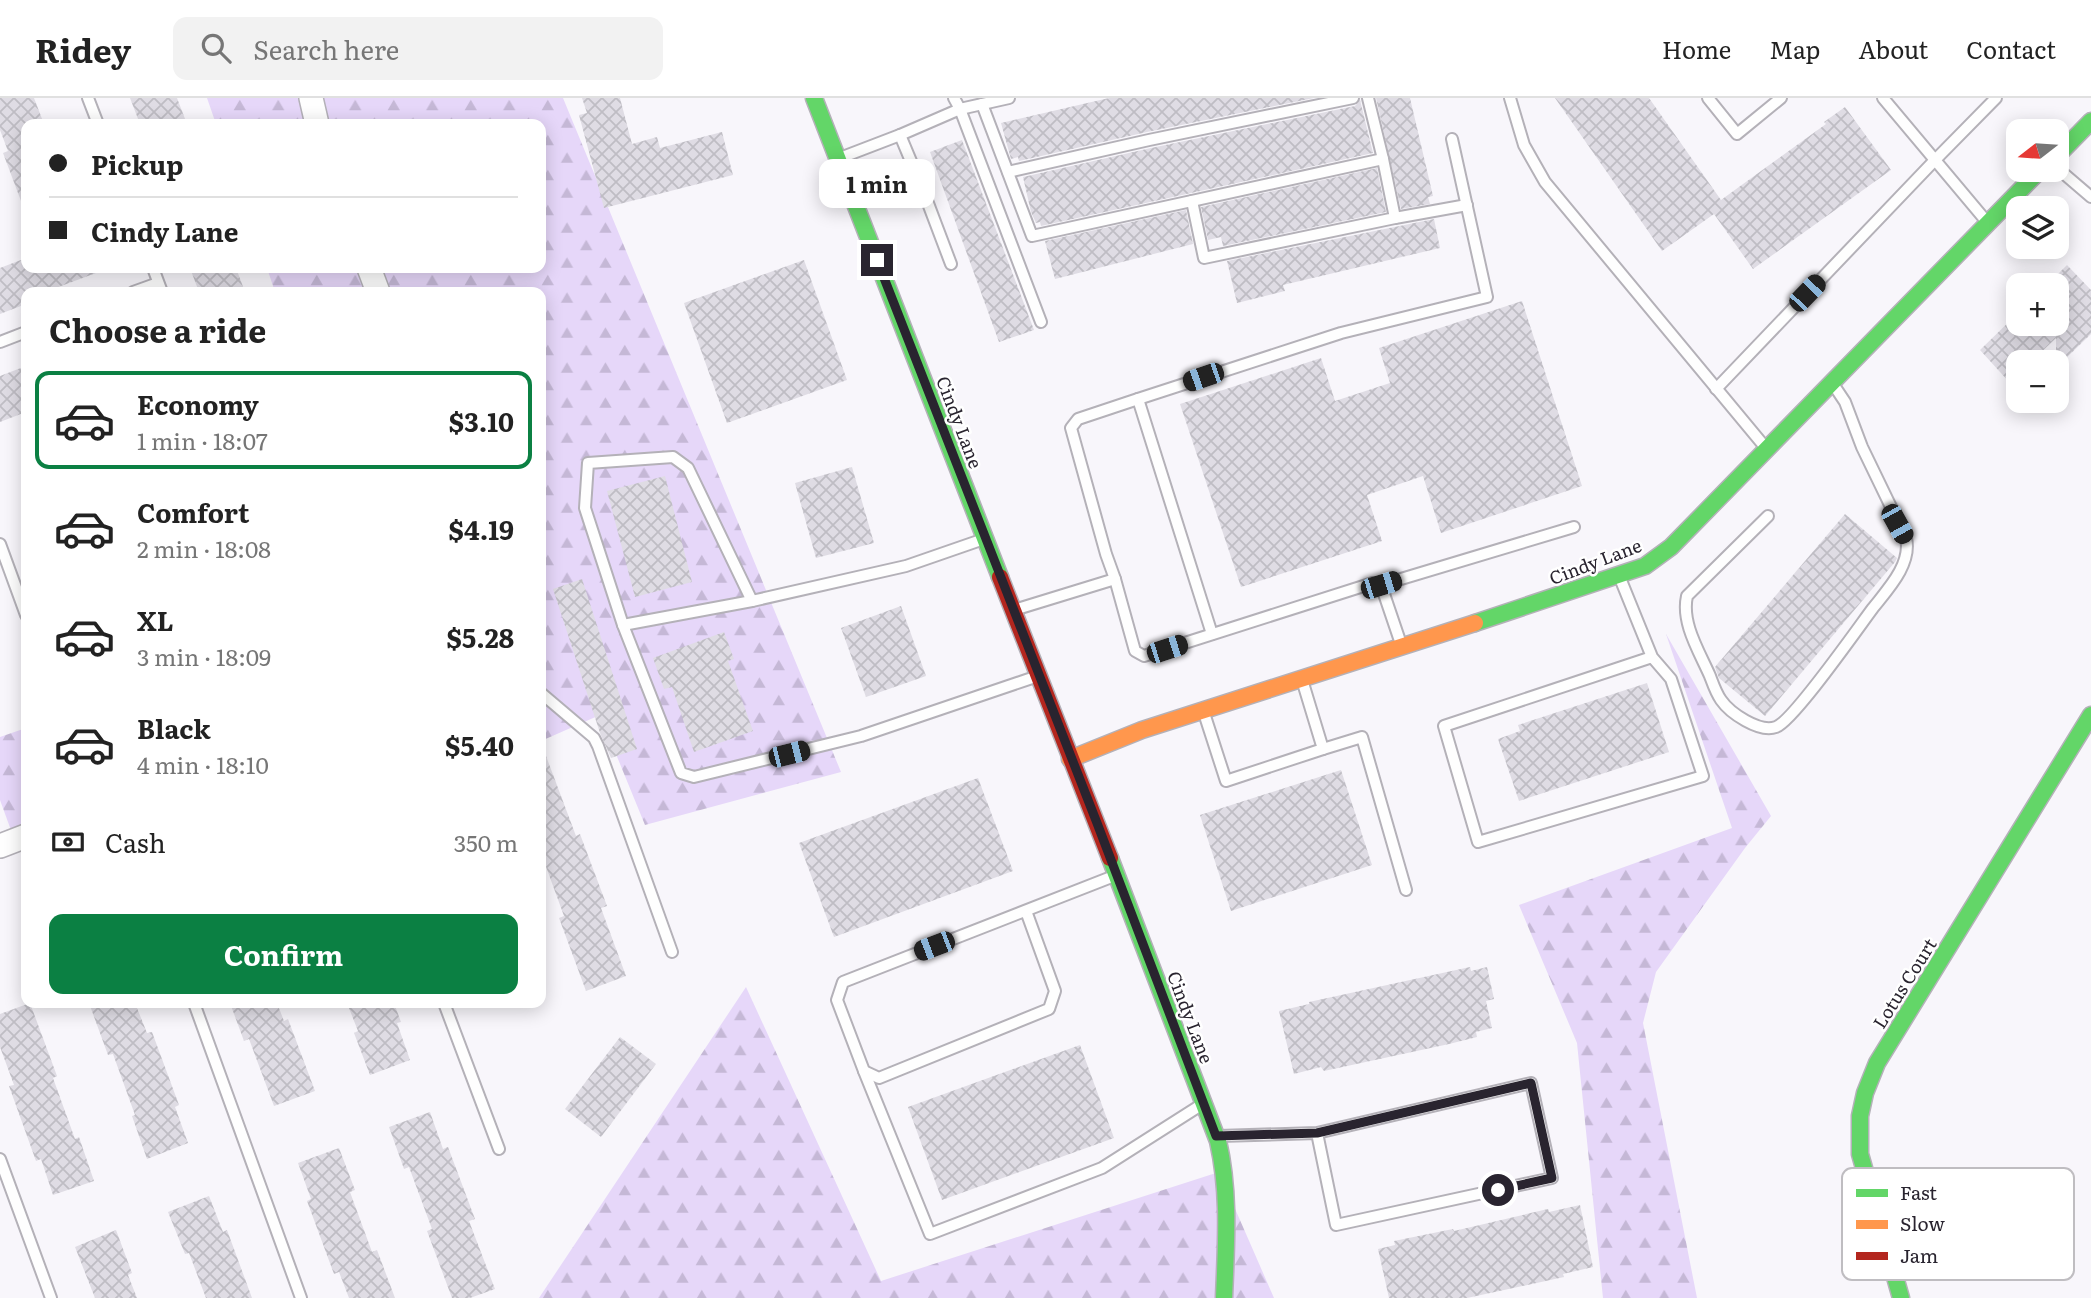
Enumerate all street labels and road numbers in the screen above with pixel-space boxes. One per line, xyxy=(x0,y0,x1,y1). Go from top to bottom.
street label: Cindy Lane xyxy=(930,372,990,472)
street label: Cindy Lane xyxy=(1545,531,1645,591)
street label: Lotus Court xyxy=(1865,932,1943,1034)
street label: Cindy Lane xyxy=(1161,967,1221,1067)

